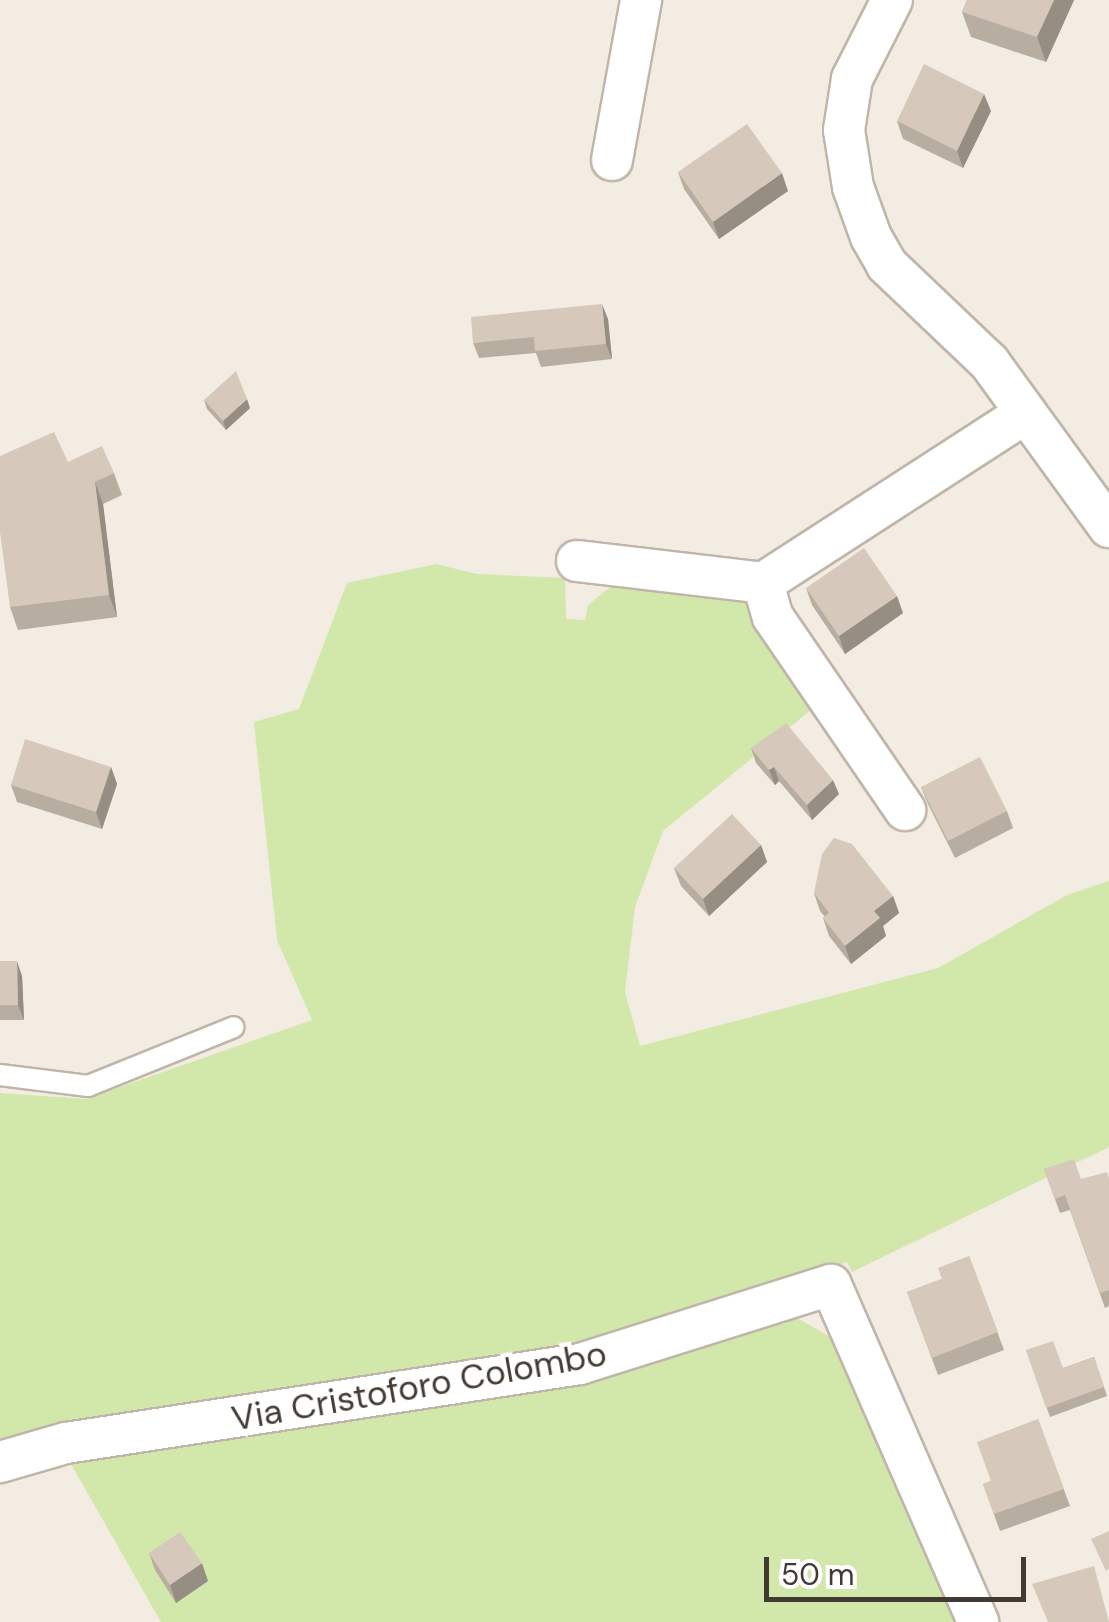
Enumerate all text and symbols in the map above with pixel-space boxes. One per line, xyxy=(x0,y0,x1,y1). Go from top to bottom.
street label: Via Cristoforo Colombo xyxy=(228,1332,610,1440)
scale bar xyxy=(769,1537,1032,1599)
text: 50 m xyxy=(781,1555,855,1594)

